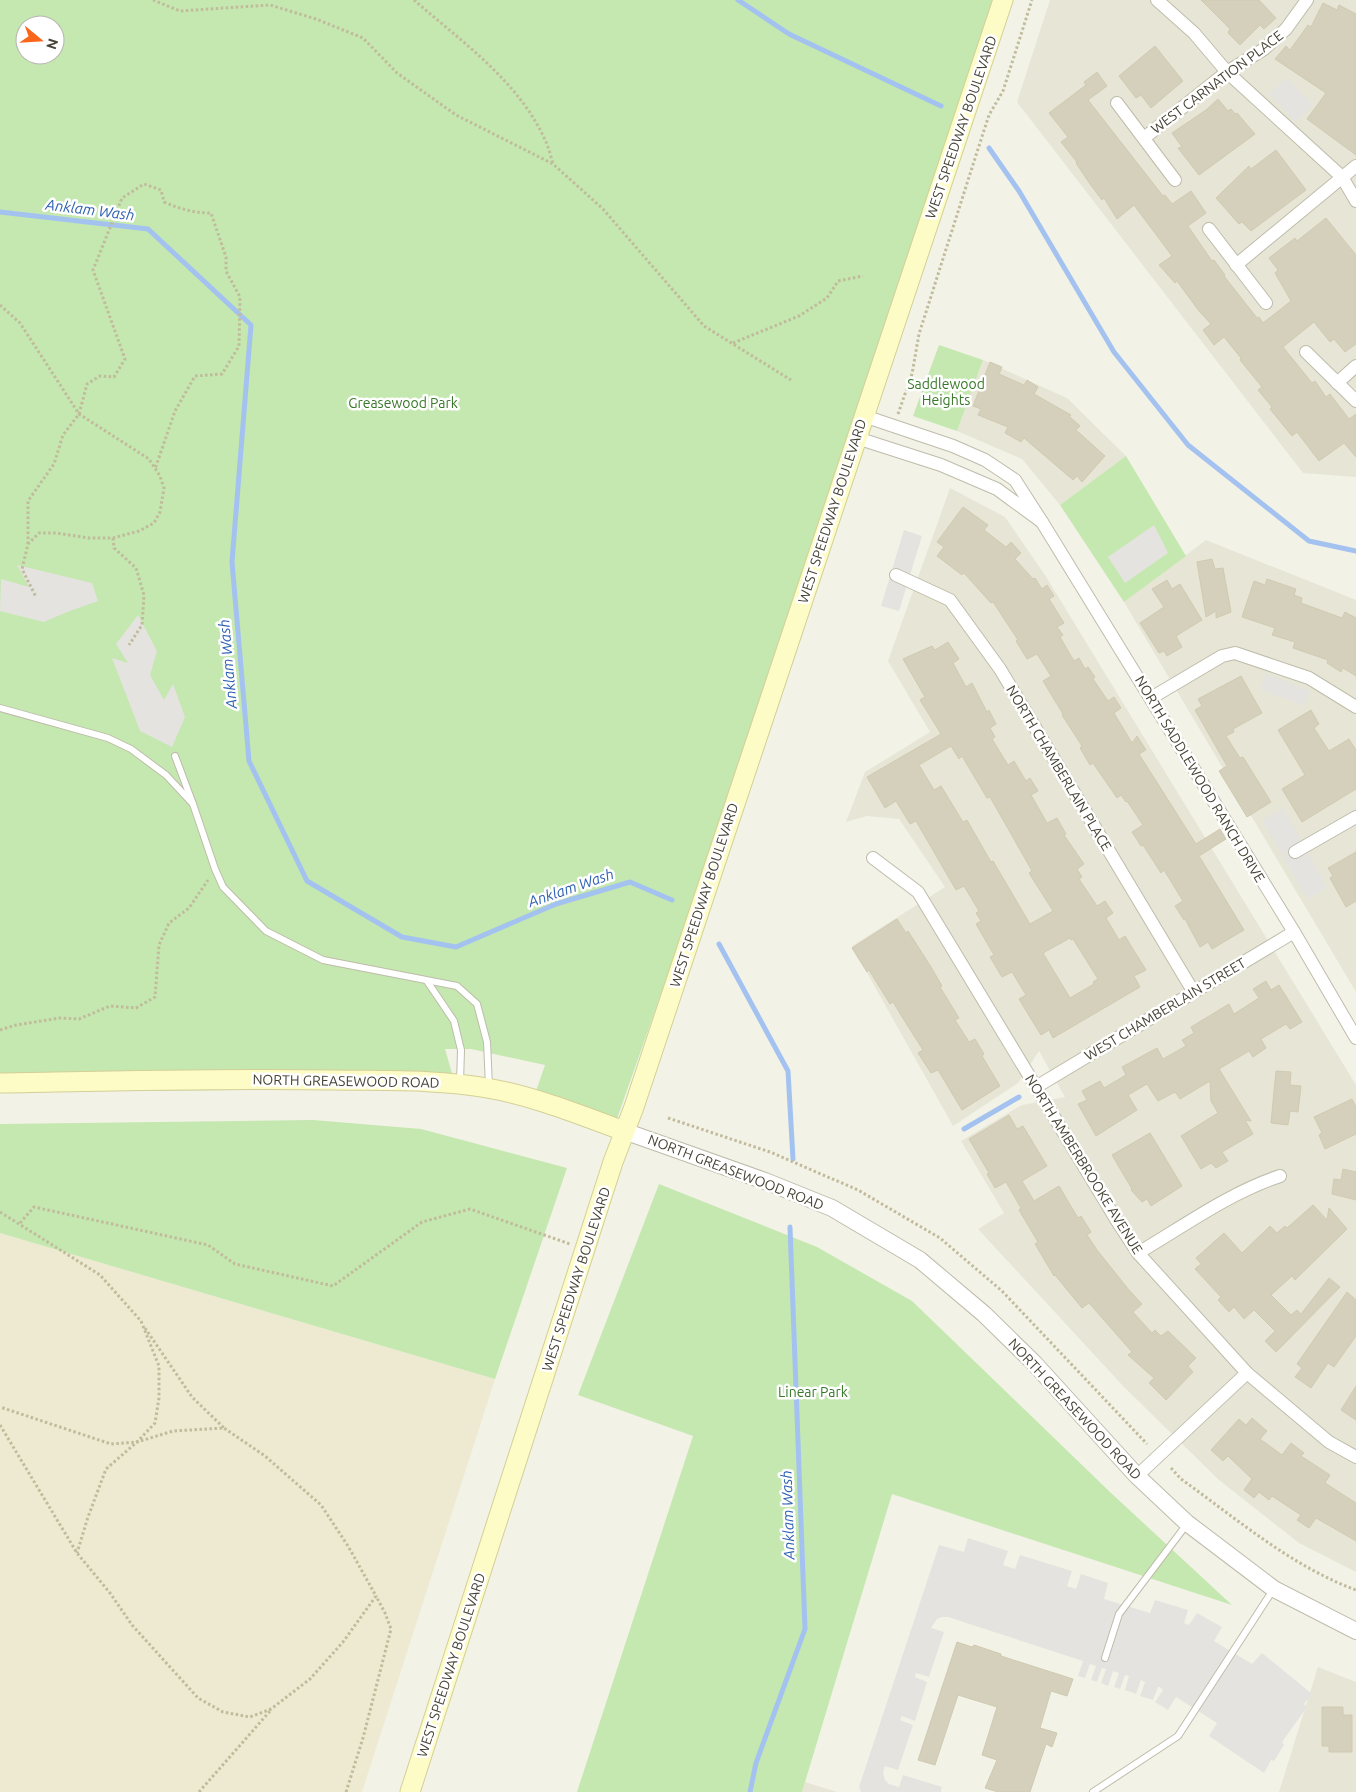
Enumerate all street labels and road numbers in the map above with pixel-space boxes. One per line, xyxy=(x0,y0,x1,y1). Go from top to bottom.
street label: WEST CARNATION PLACE xyxy=(1148,27,1286,137)
street label: WEST SPEEDWAY BOULEVARD xyxy=(922,33,1000,221)
street label: WEST SPEEDWAY BOULEVARD xyxy=(795,417,869,605)
street label: NORTH SADDLEWOOD RANCH DRIVE xyxy=(1132,673,1268,885)
street label: NORTH CHAMBERLAIN PLACE xyxy=(1003,682,1115,854)
street label: WEST SPEEDWAY BOULEVARD xyxy=(667,801,741,989)
street label: WEST CHAMBERLAIN STREET xyxy=(1082,954,1249,1063)
street label: NORTH GREASEWOOD ROAD xyxy=(252,1071,440,1091)
street label: NORTH AMBERBROOKE AVENUE xyxy=(1022,1071,1146,1257)
street label: NORTH GREASEWOOD ROAD xyxy=(646,1131,826,1213)
street label: WEST SPEEDWAY BOULEVARD xyxy=(539,1185,613,1373)
street label: NORTH GREASEWOOD ROAD xyxy=(1005,1335,1145,1483)
street label: WEST SPEEDWAY BOULEVARD xyxy=(414,1571,488,1759)

